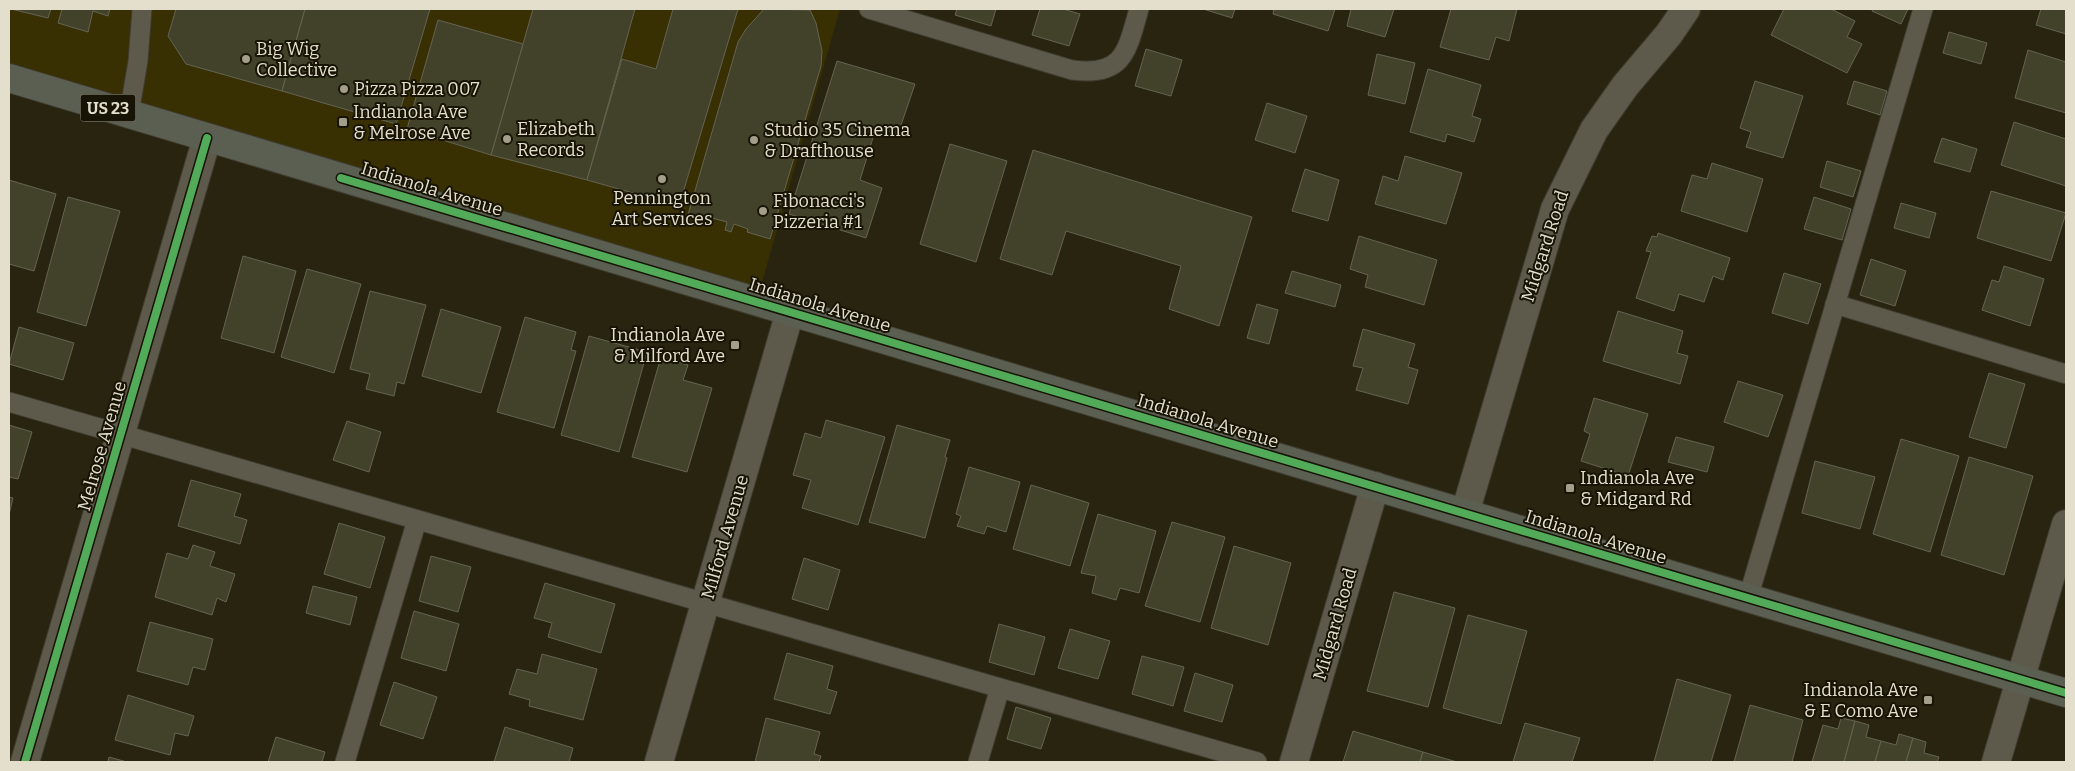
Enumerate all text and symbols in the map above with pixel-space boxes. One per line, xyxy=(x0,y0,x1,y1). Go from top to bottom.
place label: Big Wig Collective xyxy=(256,38,337,81)
marker: Big Wig Collective xyxy=(240,53,252,65)
place label: Pizza Pizza 007 xyxy=(354,78,479,100)
marker: Pizza Pizza 007 xyxy=(338,83,350,95)
road number: US 23 xyxy=(80,95,136,122)
place label: Indianola Ave & Melrose Ave xyxy=(353,101,471,144)
marker: Indianola Ave & Melrose Ave xyxy=(337,116,349,128)
place label: Elizabeth Records xyxy=(517,118,595,161)
place label: Studio 35 Cinema & Drafthouse xyxy=(764,119,911,162)
marker: Elizabeth Records xyxy=(501,133,513,145)
marker: Studio 35 Cinema & Drafthouse xyxy=(748,134,760,146)
street label: Indianola Avenue xyxy=(359,157,505,221)
marker: Pennington Art Services xyxy=(656,173,668,185)
place label: Pennington Art Services xyxy=(611,187,713,230)
street label: Midgard Road xyxy=(1517,187,1573,305)
place label: Fibonacci's Pizzeria #1 xyxy=(773,190,865,233)
marker: Fibonacci's Pizzeria #1 xyxy=(757,205,769,217)
street label: Indianola Avenue xyxy=(747,273,893,337)
place label: Indianola Ave & Milford Ave xyxy=(611,324,725,367)
marker: Indianola Ave & Milford Ave xyxy=(729,339,741,351)
street label: Melrose Avenue xyxy=(73,379,131,513)
street label: Indianola Avenue xyxy=(1135,389,1281,453)
place label: Indianola Ave & Midgard Rd xyxy=(1580,467,1694,510)
street label: Milford Avenue xyxy=(697,472,753,602)
marker: Indianola Ave & Midgard Rd xyxy=(1564,482,1576,494)
street label: Indianola Avenue xyxy=(1523,505,1669,569)
street label: Midgard Road xyxy=(1308,565,1362,683)
place label: Indianola Ave & E Como Ave xyxy=(1804,679,1918,722)
marker: Indianola Ave & E Como Ave xyxy=(1922,694,1934,706)

